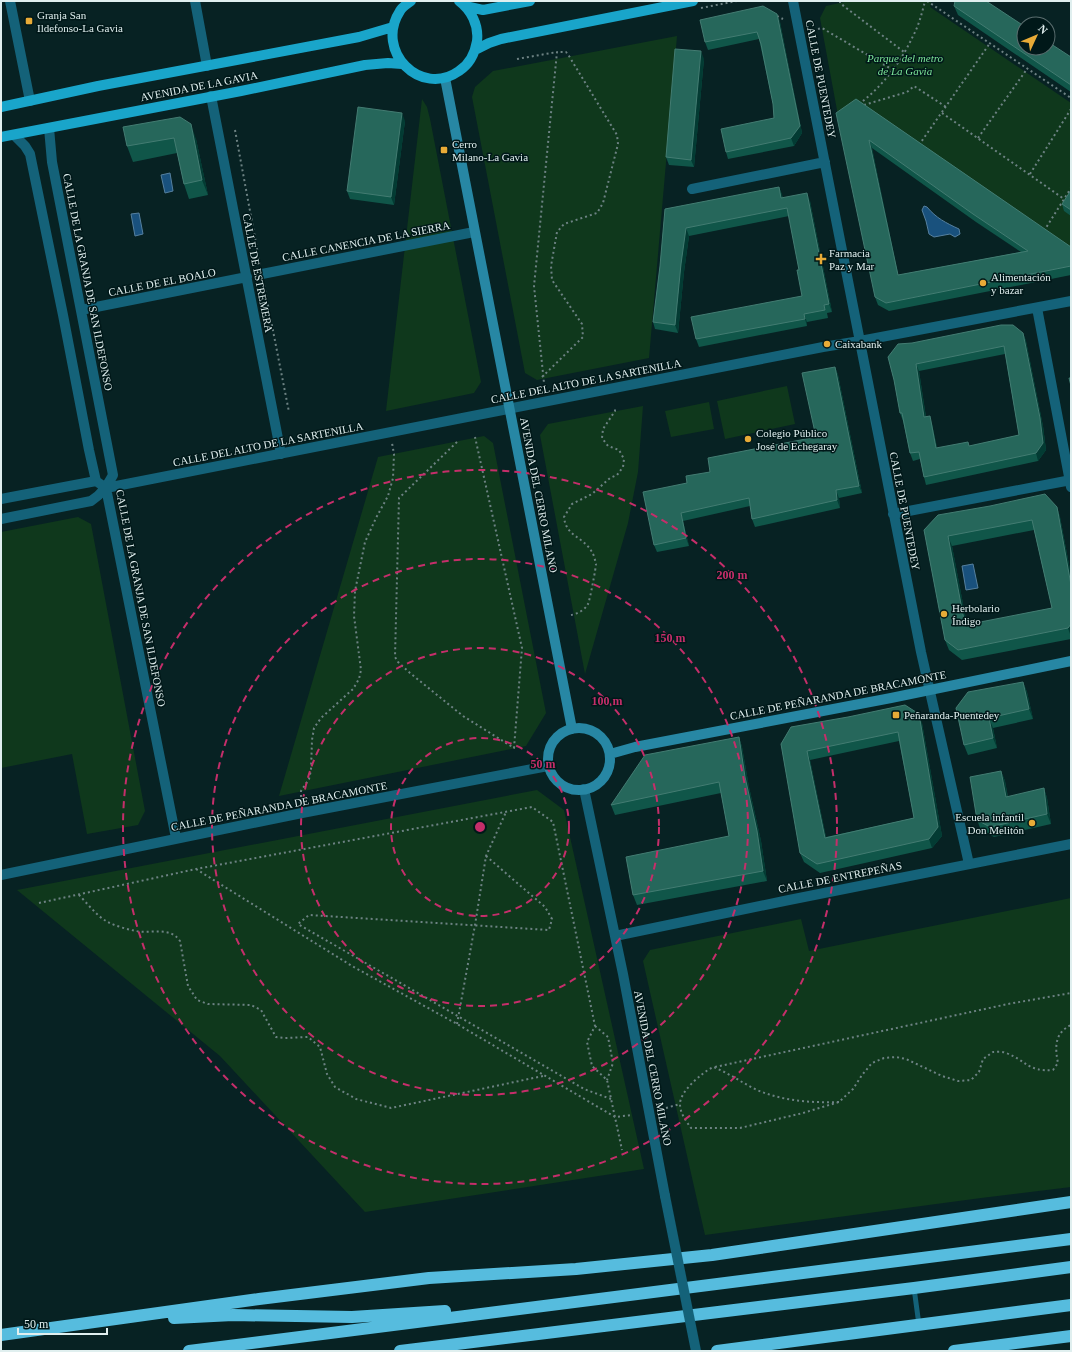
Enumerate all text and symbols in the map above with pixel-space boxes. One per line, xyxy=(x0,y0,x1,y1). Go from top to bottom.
place label: Granja San Ildefonso-La Gavia xyxy=(37,9,123,34)
marker: Granja San Ildefonso-La Gavia xyxy=(24,16,34,26)
north arrow xyxy=(1016,16,1056,56)
street label: CALLE DE PUENTEDEY xyxy=(804,19,838,139)
text: N xyxy=(1036,22,1050,36)
park label: Parque del metro de La Gavia xyxy=(866,52,944,77)
street label: AVENIDA DE LA GAVIA xyxy=(139,69,259,103)
place label: Cerro Milano-La Gavia xyxy=(452,138,528,163)
marker: Cerro Milano-La Gavia xyxy=(439,145,449,155)
street label: CALLE DE LA GRANJA DE SAN ILDEFONSO xyxy=(61,172,115,392)
street label: CALLE DE ESTREMERA xyxy=(241,212,275,334)
street label: CALLE CANENCIA DE LA SIERRA xyxy=(281,219,451,263)
place label: Farmacia Paz y Mar xyxy=(829,247,875,272)
marker: Farmacia Paz y Mar xyxy=(816,254,826,264)
street label: CALLE DE EL BOALO xyxy=(107,266,217,298)
place label: Alimentación y bazar xyxy=(991,271,1051,296)
marker: Alimentación y bazar xyxy=(978,278,988,288)
place label: Caixabank xyxy=(835,338,883,350)
marker: Caixabank xyxy=(822,339,832,349)
street label: CALLE DEL ALTO DE LA SARTENILLA xyxy=(490,357,682,405)
street label: AVENIDA DEL CERRO MILANO xyxy=(518,416,560,574)
street label: CALLE DEL ALTO DE LA SARTENILLA xyxy=(172,420,364,468)
place label: Colegio Público José de Echegaray xyxy=(756,427,838,452)
marker: Colegio Público José de Echegaray xyxy=(743,434,753,444)
street label: CALLE DE PUENTEDEY xyxy=(888,451,922,571)
street label: CALLE DE LA GRANJA DE SAN ILDEFONSO xyxy=(114,488,168,708)
text: 200 m xyxy=(717,568,748,582)
place label: Herbolario Índigo xyxy=(952,602,1000,627)
marker: Herbolario Índigo xyxy=(939,609,949,619)
text: 150 m xyxy=(655,631,686,645)
street label: CALLE DE PEÑARANDA DE BRACAMONTE xyxy=(729,668,947,722)
text: 100 m xyxy=(592,694,623,708)
place label: Peñaranda-Puentedey xyxy=(904,709,1000,721)
marker: Peñaranda-Puentedey xyxy=(891,710,901,720)
text: 50 m xyxy=(531,757,556,771)
street label: CALLE DE PEÑARANDA DE BRACAMONTE xyxy=(170,779,388,833)
place label: Escuela infantil Don Melitón xyxy=(955,811,1024,836)
marker: Escuela infantil Don Melitón xyxy=(1027,818,1037,828)
centre of rings xyxy=(473,820,487,834)
street label: CALLE DE ENTREPEÑAS xyxy=(777,859,903,895)
street label: AVENIDA DEL CERRO MILANO xyxy=(632,989,674,1147)
scale bar xyxy=(18,1310,107,1336)
text: 50 m xyxy=(24,1317,49,1331)

